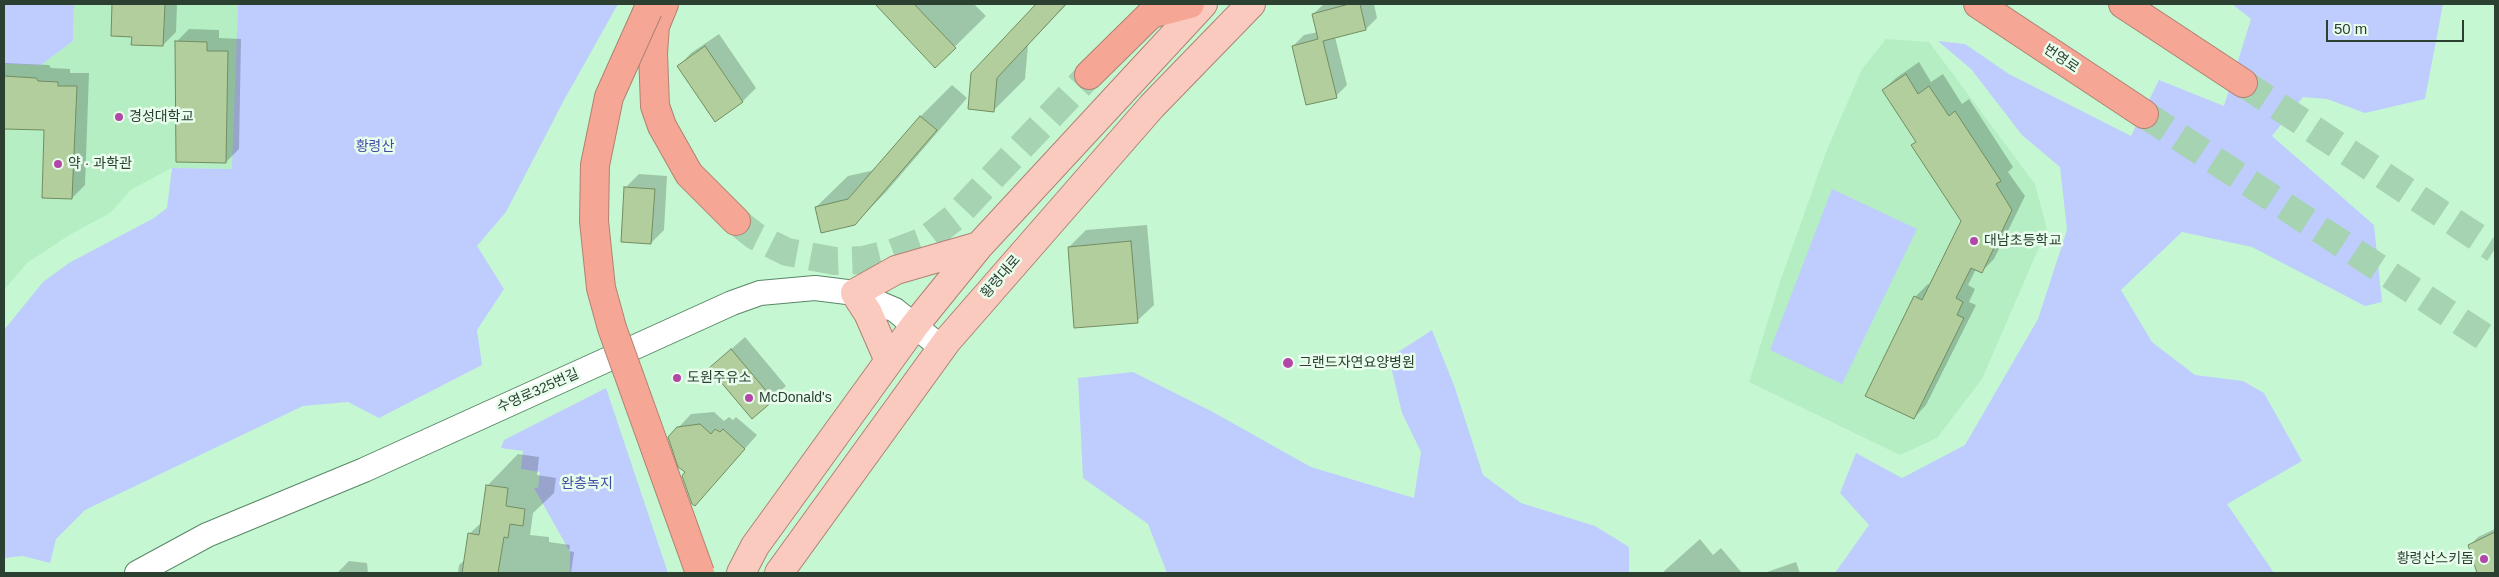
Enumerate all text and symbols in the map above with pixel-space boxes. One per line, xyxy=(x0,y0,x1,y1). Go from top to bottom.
scale bar xyxy=(2329,10,2466,42)
text: 50 m xyxy=(2334,20,2367,37)
street label: 번영로 xyxy=(2040,41,2082,77)
place label: 경성대학교 xyxy=(129,109,193,125)
marker: 경성대학교 xyxy=(113,111,125,123)
park label: 황령산 xyxy=(356,139,394,155)
place label: 약 · 과학관 xyxy=(68,156,132,172)
marker: 약 · 과학관 xyxy=(52,158,64,170)
place label: 대남초등학교 xyxy=(1984,233,2061,249)
marker: 대남초등학교 xyxy=(1968,235,1980,247)
street label: 황령대로 xyxy=(978,252,1024,302)
place label: 그랜드자연요양병원 xyxy=(1299,355,1415,371)
marker: 그랜드자연요양병원 xyxy=(1281,356,1295,370)
street label: 수영로325번길 xyxy=(494,365,582,417)
place label: 도원주유소 xyxy=(687,370,751,386)
marker: 도원주유소 xyxy=(671,372,683,384)
place label: McDonald's xyxy=(759,390,832,406)
marker: McDonald's xyxy=(743,392,755,404)
park label: 완층녹지 xyxy=(561,476,613,492)
place label: 황령산스키돔 xyxy=(2397,551,2474,567)
marker: 황령산스키돔 xyxy=(2478,553,2490,565)

